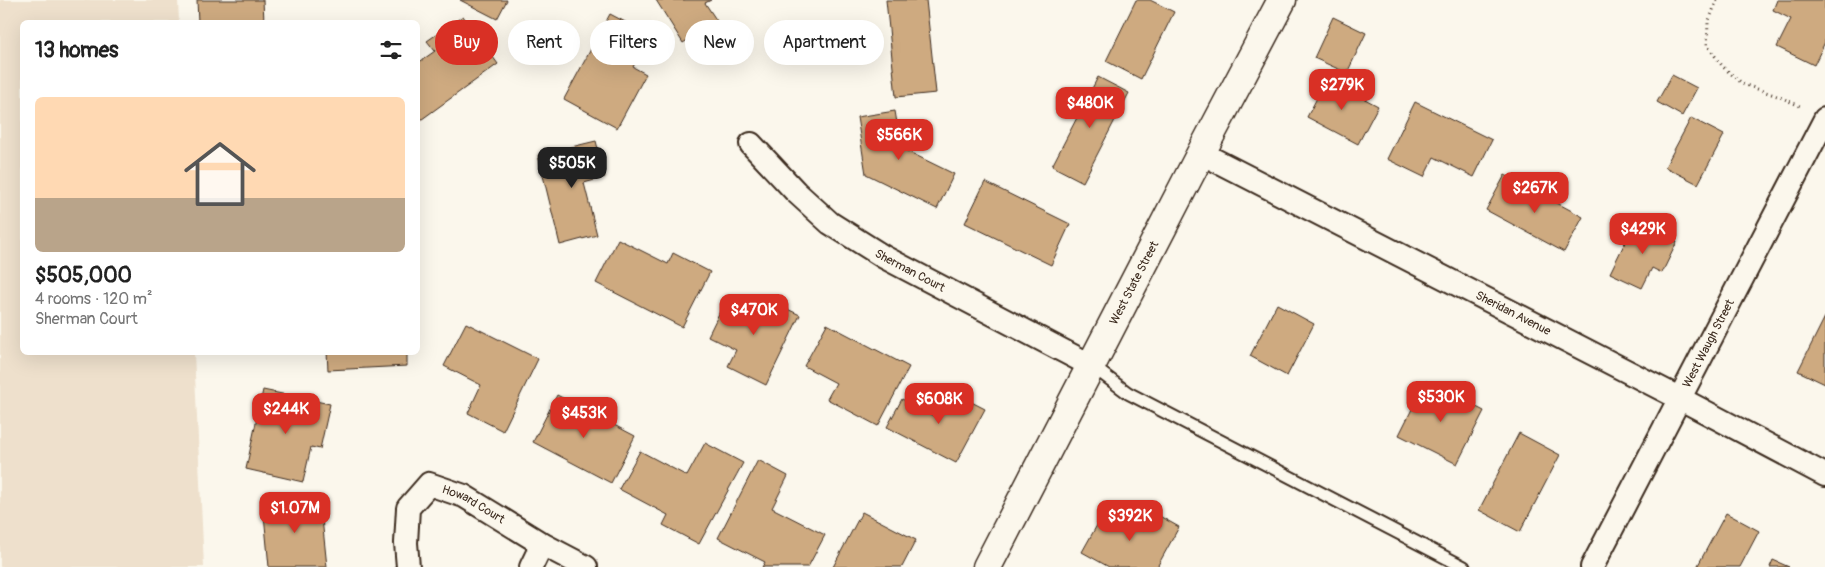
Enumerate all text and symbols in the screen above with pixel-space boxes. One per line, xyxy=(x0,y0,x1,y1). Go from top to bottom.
chip: Buy xyxy=(435,20,498,65)
chip: Rent xyxy=(508,20,580,65)
chip: Filters xyxy=(590,20,675,65)
chip: New xyxy=(685,20,754,65)
chip: Apartment xyxy=(764,20,884,65)
icon: filters xyxy=(377,36,405,64)
text: 13 homes xyxy=(35,37,118,64)
pin: $279K xyxy=(1307,68,1377,111)
text: $279K xyxy=(1320,75,1364,95)
pin: $480K xyxy=(1055,86,1125,129)
text: $480K xyxy=(1067,93,1113,113)
pin: $566K xyxy=(864,119,934,161)
text: $566K xyxy=(876,125,922,145)
icon: home xyxy=(175,129,265,219)
pin: $505K xyxy=(537,146,607,189)
text: $505K xyxy=(549,153,595,173)
pin: $267K xyxy=(1500,172,1570,214)
text: $267K xyxy=(1513,178,1557,198)
pin: $429K xyxy=(1608,212,1678,255)
text: $429K xyxy=(1621,219,1665,239)
street label: West State Street xyxy=(1106,238,1162,327)
street label: Sherman Court xyxy=(872,246,948,295)
text: $505,000 xyxy=(35,262,132,289)
street label: Sheridan Avenue xyxy=(1473,288,1554,339)
text: 4 rooms · 120 m² xyxy=(35,289,152,309)
pin: $470K xyxy=(719,294,789,336)
street label: West Waugh Street xyxy=(1679,297,1738,390)
text: $470K xyxy=(731,300,778,320)
text: Sherman Court xyxy=(35,309,138,329)
pin: $530K xyxy=(1406,380,1476,423)
pin: $608K xyxy=(904,382,974,425)
text: $530K xyxy=(1418,387,1464,407)
text: $608K xyxy=(916,389,962,409)
pin: $244K xyxy=(251,392,321,435)
pin: $453K xyxy=(549,396,619,439)
text: $244K xyxy=(263,399,309,419)
text: $453K xyxy=(561,403,607,423)
street label: Howard Court xyxy=(440,482,508,527)
pin: $1.07M xyxy=(254,492,336,534)
text: $1.07M xyxy=(270,498,320,518)
pin: $392K xyxy=(1095,500,1165,542)
text: $392K xyxy=(1108,506,1152,526)

